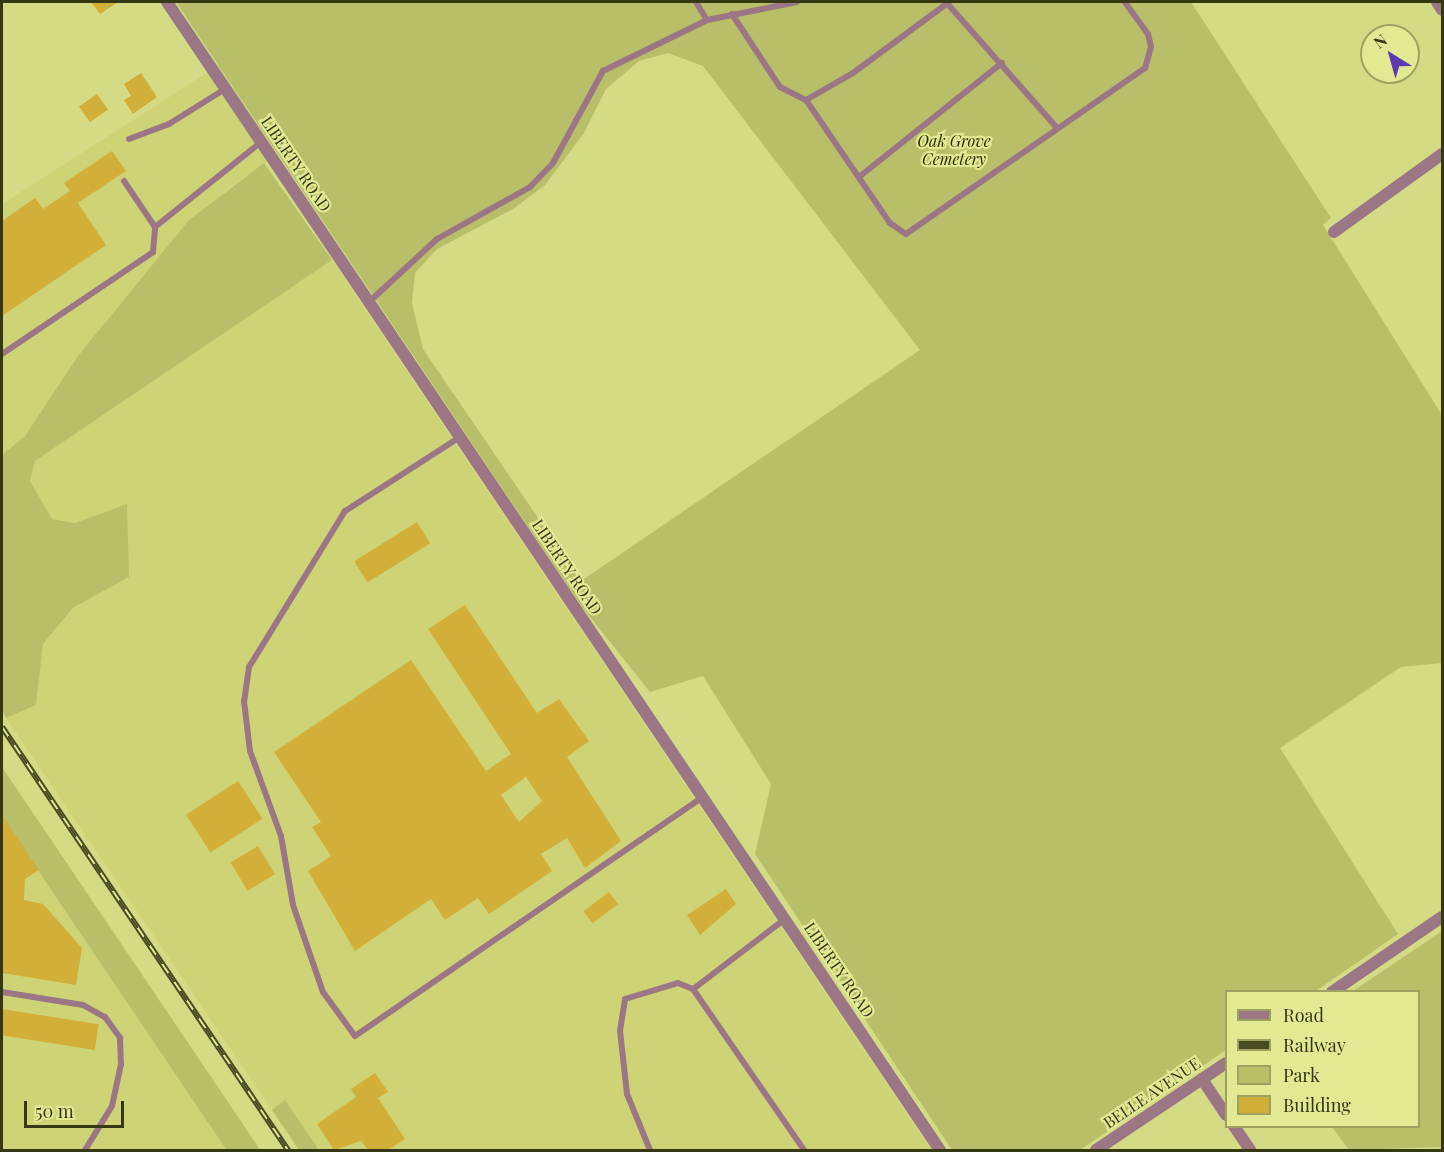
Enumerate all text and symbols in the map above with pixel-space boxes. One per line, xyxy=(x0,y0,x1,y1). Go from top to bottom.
north arrow xyxy=(1360,24,1420,84)
text: N xyxy=(1369,29,1391,53)
street label: LIBERTY ROAD xyxy=(257,112,335,216)
park label: Oak Grove Cemetery xyxy=(917,131,991,169)
street label: LIBERTY ROAD xyxy=(528,515,606,619)
street label: LIBERTY ROAD xyxy=(800,918,878,1022)
legend xyxy=(1225,990,1420,1128)
text: Road xyxy=(1283,1003,1324,1027)
text: Railway xyxy=(1283,1033,1346,1057)
street label: BELLE AVENUE xyxy=(1100,1053,1204,1133)
text: Park xyxy=(1283,1063,1320,1087)
scale bar xyxy=(27,1089,128,1127)
text: Building xyxy=(1283,1093,1351,1117)
text: 50 m xyxy=(35,1099,74,1123)

